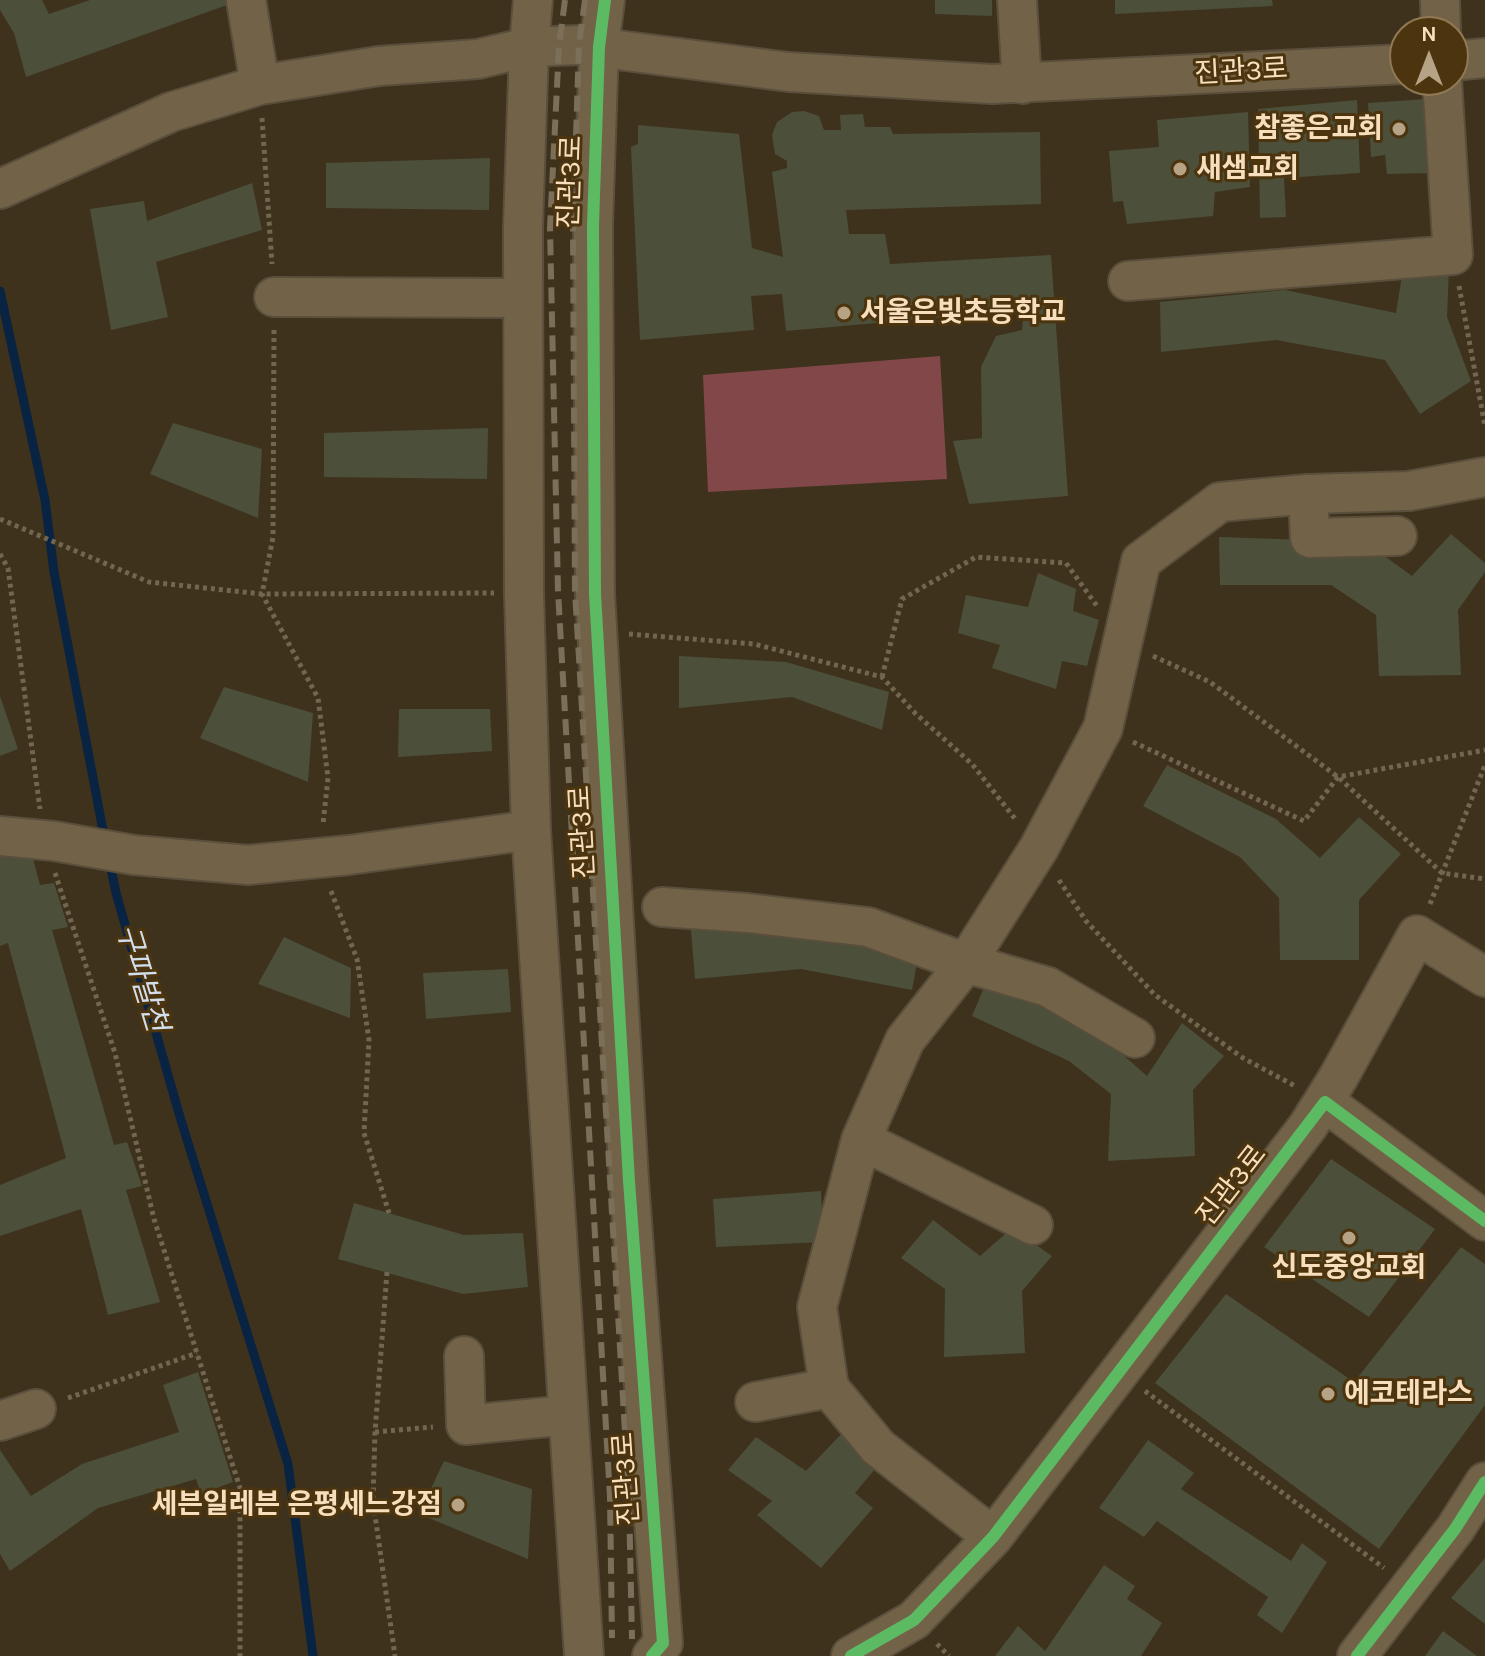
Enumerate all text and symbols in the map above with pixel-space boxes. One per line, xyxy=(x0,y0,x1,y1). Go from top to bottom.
north arrow xyxy=(1389,16,1469,96)
text: N xyxy=(1421,21,1437,47)
street label: 진관3로 xyxy=(1193,53,1289,91)
place label: 참좋은교회 xyxy=(1254,112,1383,146)
marker: 참좋은교회 xyxy=(1390,120,1408,138)
street label: 진관3로 xyxy=(553,135,589,229)
place label: 새샘교회 xyxy=(1196,152,1299,186)
marker: 새샘교회 xyxy=(1171,160,1189,178)
place label: 서울은빛초등학교 xyxy=(860,296,1066,330)
marker: 서울은빛초등학교 xyxy=(835,304,853,322)
street label: 진관3로 xyxy=(564,784,602,880)
water label: 구파발천 xyxy=(108,920,174,1036)
street label: 진관3로 xyxy=(1190,1139,1274,1233)
marker: 신도중앙교회 xyxy=(1340,1229,1358,1247)
place label: 신도중앙교회 xyxy=(1272,1251,1426,1285)
place label: 에코테라스 xyxy=(1344,1377,1473,1411)
marker: 에코테라스 xyxy=(1319,1385,1337,1403)
street label: 진관3로 xyxy=(607,1431,647,1527)
place label: 세븐일레븐 은평세느강점 xyxy=(152,1488,442,1522)
marker: 세븐일레븐 은평세느강점 xyxy=(449,1496,467,1514)

